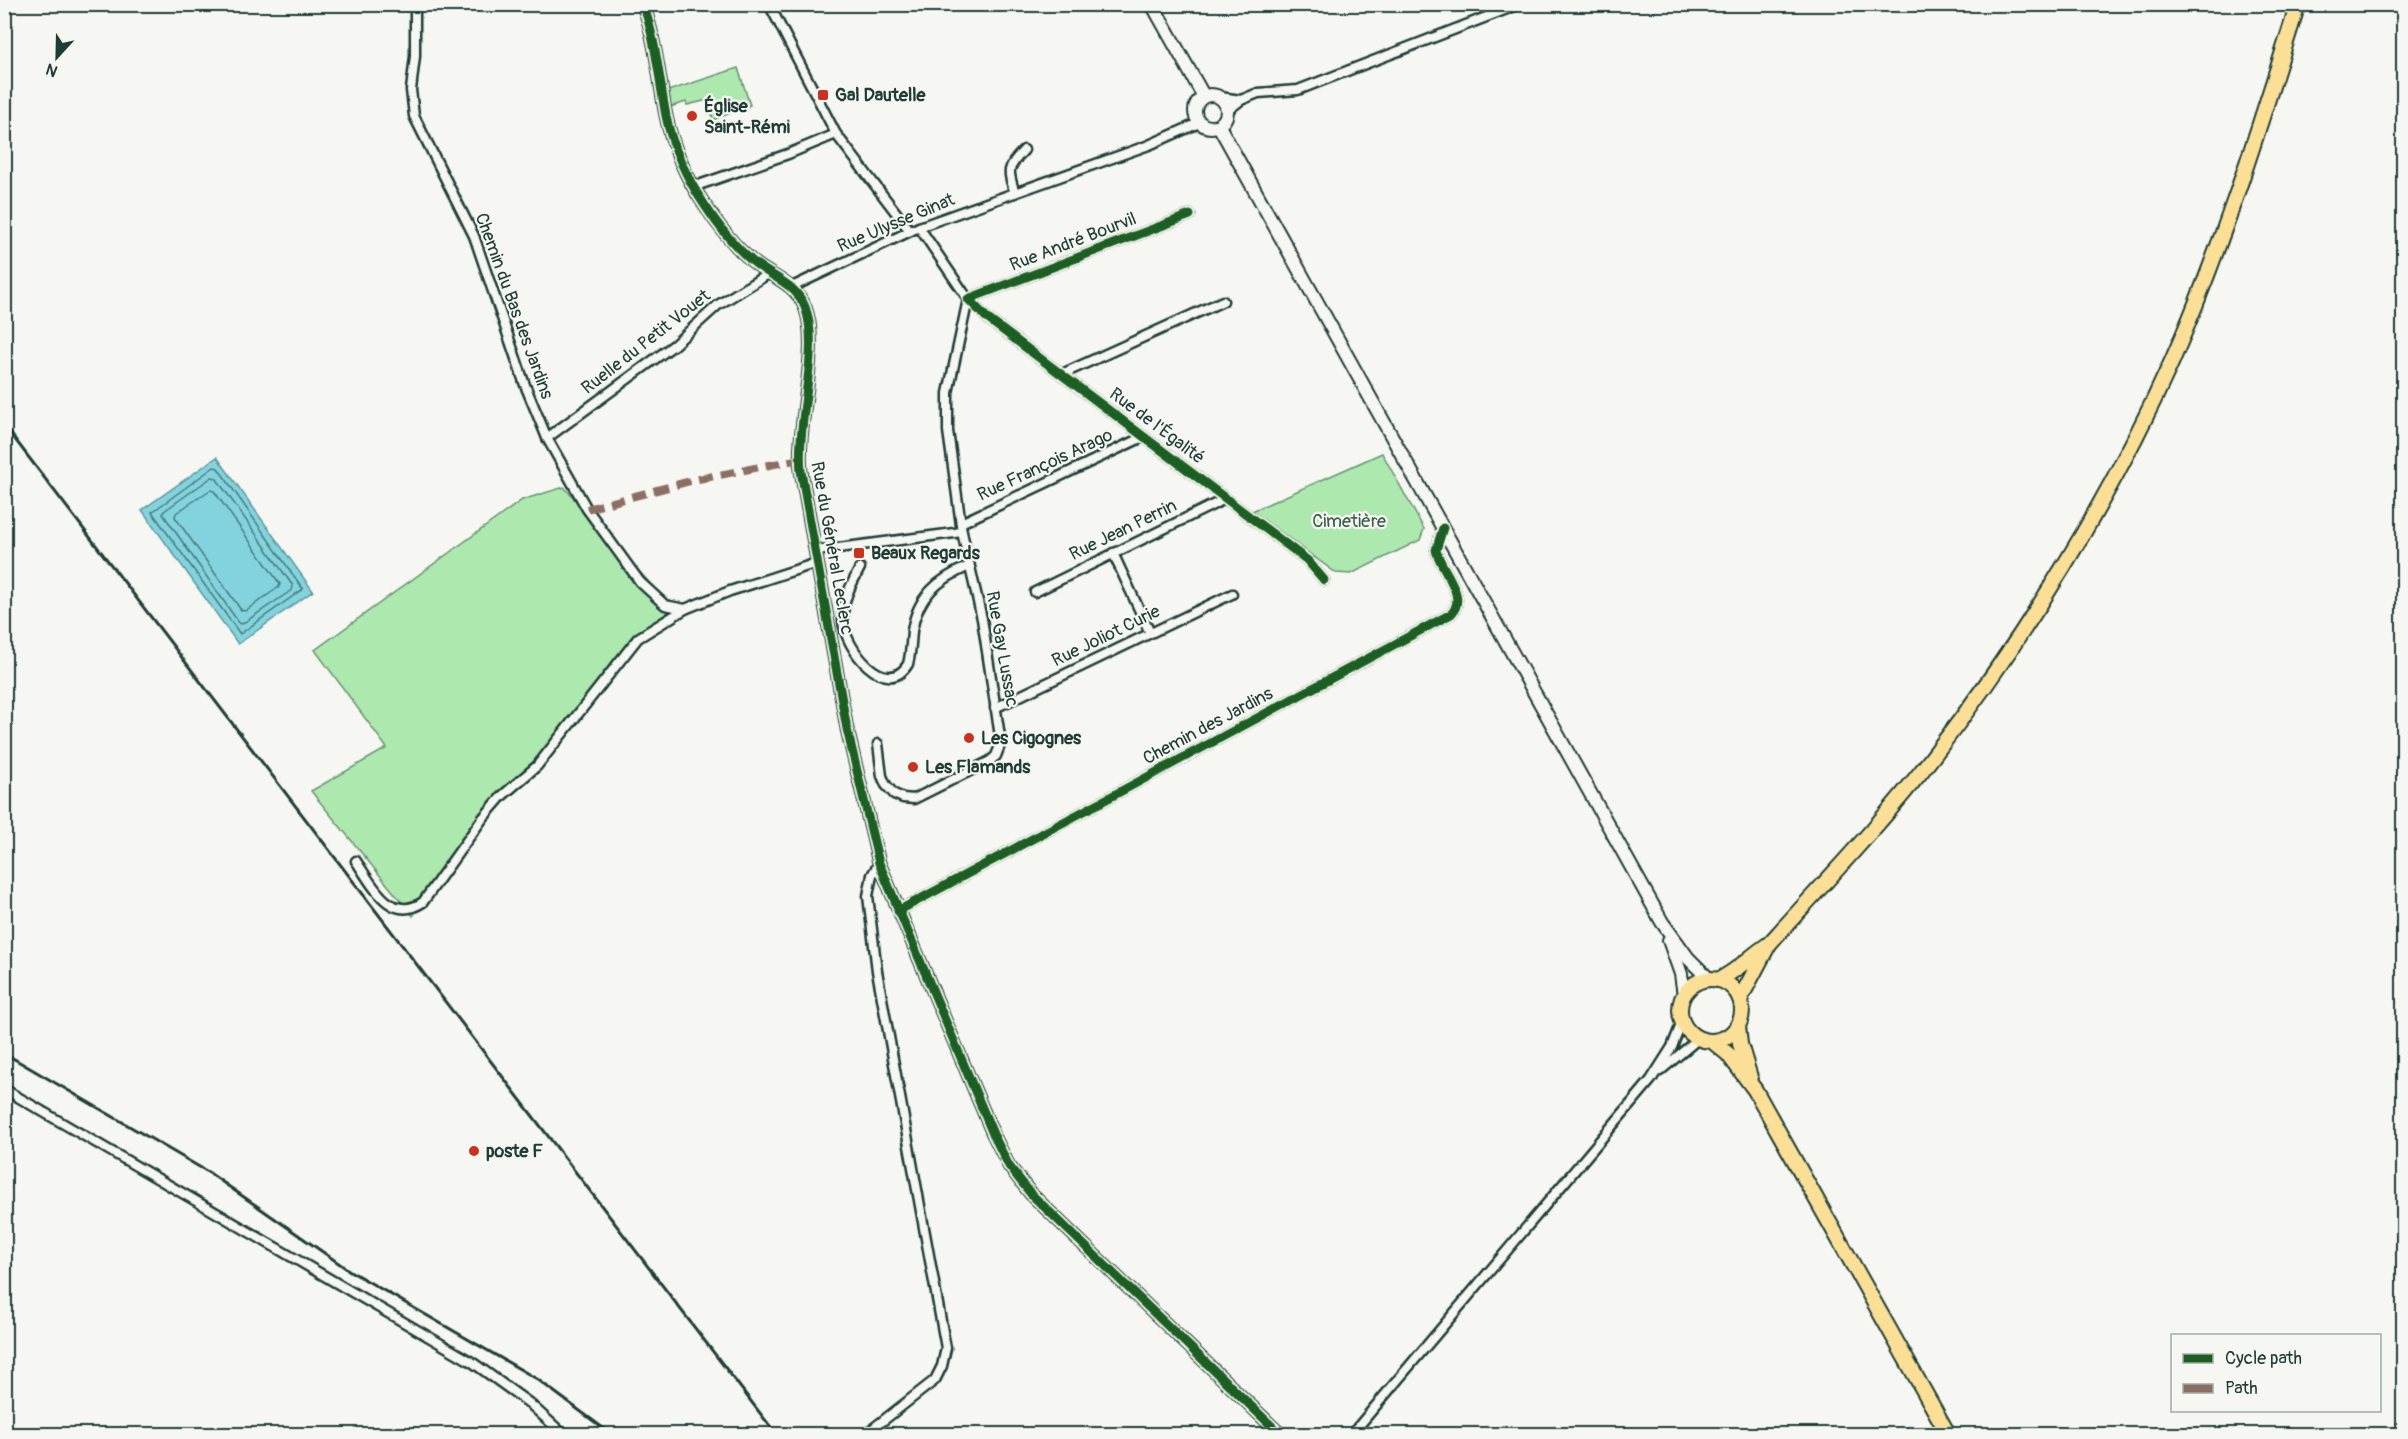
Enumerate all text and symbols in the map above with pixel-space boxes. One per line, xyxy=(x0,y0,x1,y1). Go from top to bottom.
north arrow xyxy=(27,27,87,87)
text: N xyxy=(43,59,61,81)
place label: Gal Dautelle xyxy=(835,84,927,107)
marker: Gal Dautelle xyxy=(816,88,830,102)
place label: Église Saint-Rémi xyxy=(704,95,790,139)
marker: Église Saint-Rémi xyxy=(685,109,699,123)
street label: Rue Ulysse Ginat xyxy=(834,188,959,258)
street label: Rue André Bourvil xyxy=(1006,207,1140,277)
street label: Chemin du Bas des Jardins xyxy=(470,210,558,402)
street label: Ruelle du Petit Vouet xyxy=(577,284,716,400)
street label: Rue de l'Égalité xyxy=(1105,383,1209,469)
street label: Rue François Arago xyxy=(974,423,1117,506)
street label: Rue du Général Leclerc xyxy=(805,460,859,636)
street label: Rue Jean Perrin xyxy=(1066,494,1180,566)
park label: Cimetière xyxy=(1312,510,1386,533)
place label: Beaux Regards xyxy=(871,542,981,565)
marker: Beaux Regards xyxy=(852,546,866,560)
street label: Rue Gay Lussac xyxy=(981,589,1023,709)
street label: Rue Joliot Curie xyxy=(1048,600,1164,672)
street label: Chemin des Jardins xyxy=(1139,682,1277,770)
place label: Les Cigognes xyxy=(981,727,1082,750)
marker: Les Cigognes xyxy=(962,731,976,745)
place label: Les Flamands xyxy=(925,756,1031,779)
marker: Les Flamands xyxy=(906,760,920,774)
place label: poste F xyxy=(486,1140,543,1163)
marker: poste F xyxy=(467,1144,481,1158)
legend xyxy=(2171,1334,2381,1412)
text: Cycle path xyxy=(2225,1347,2302,1370)
text: Path xyxy=(2225,1377,2258,1400)

